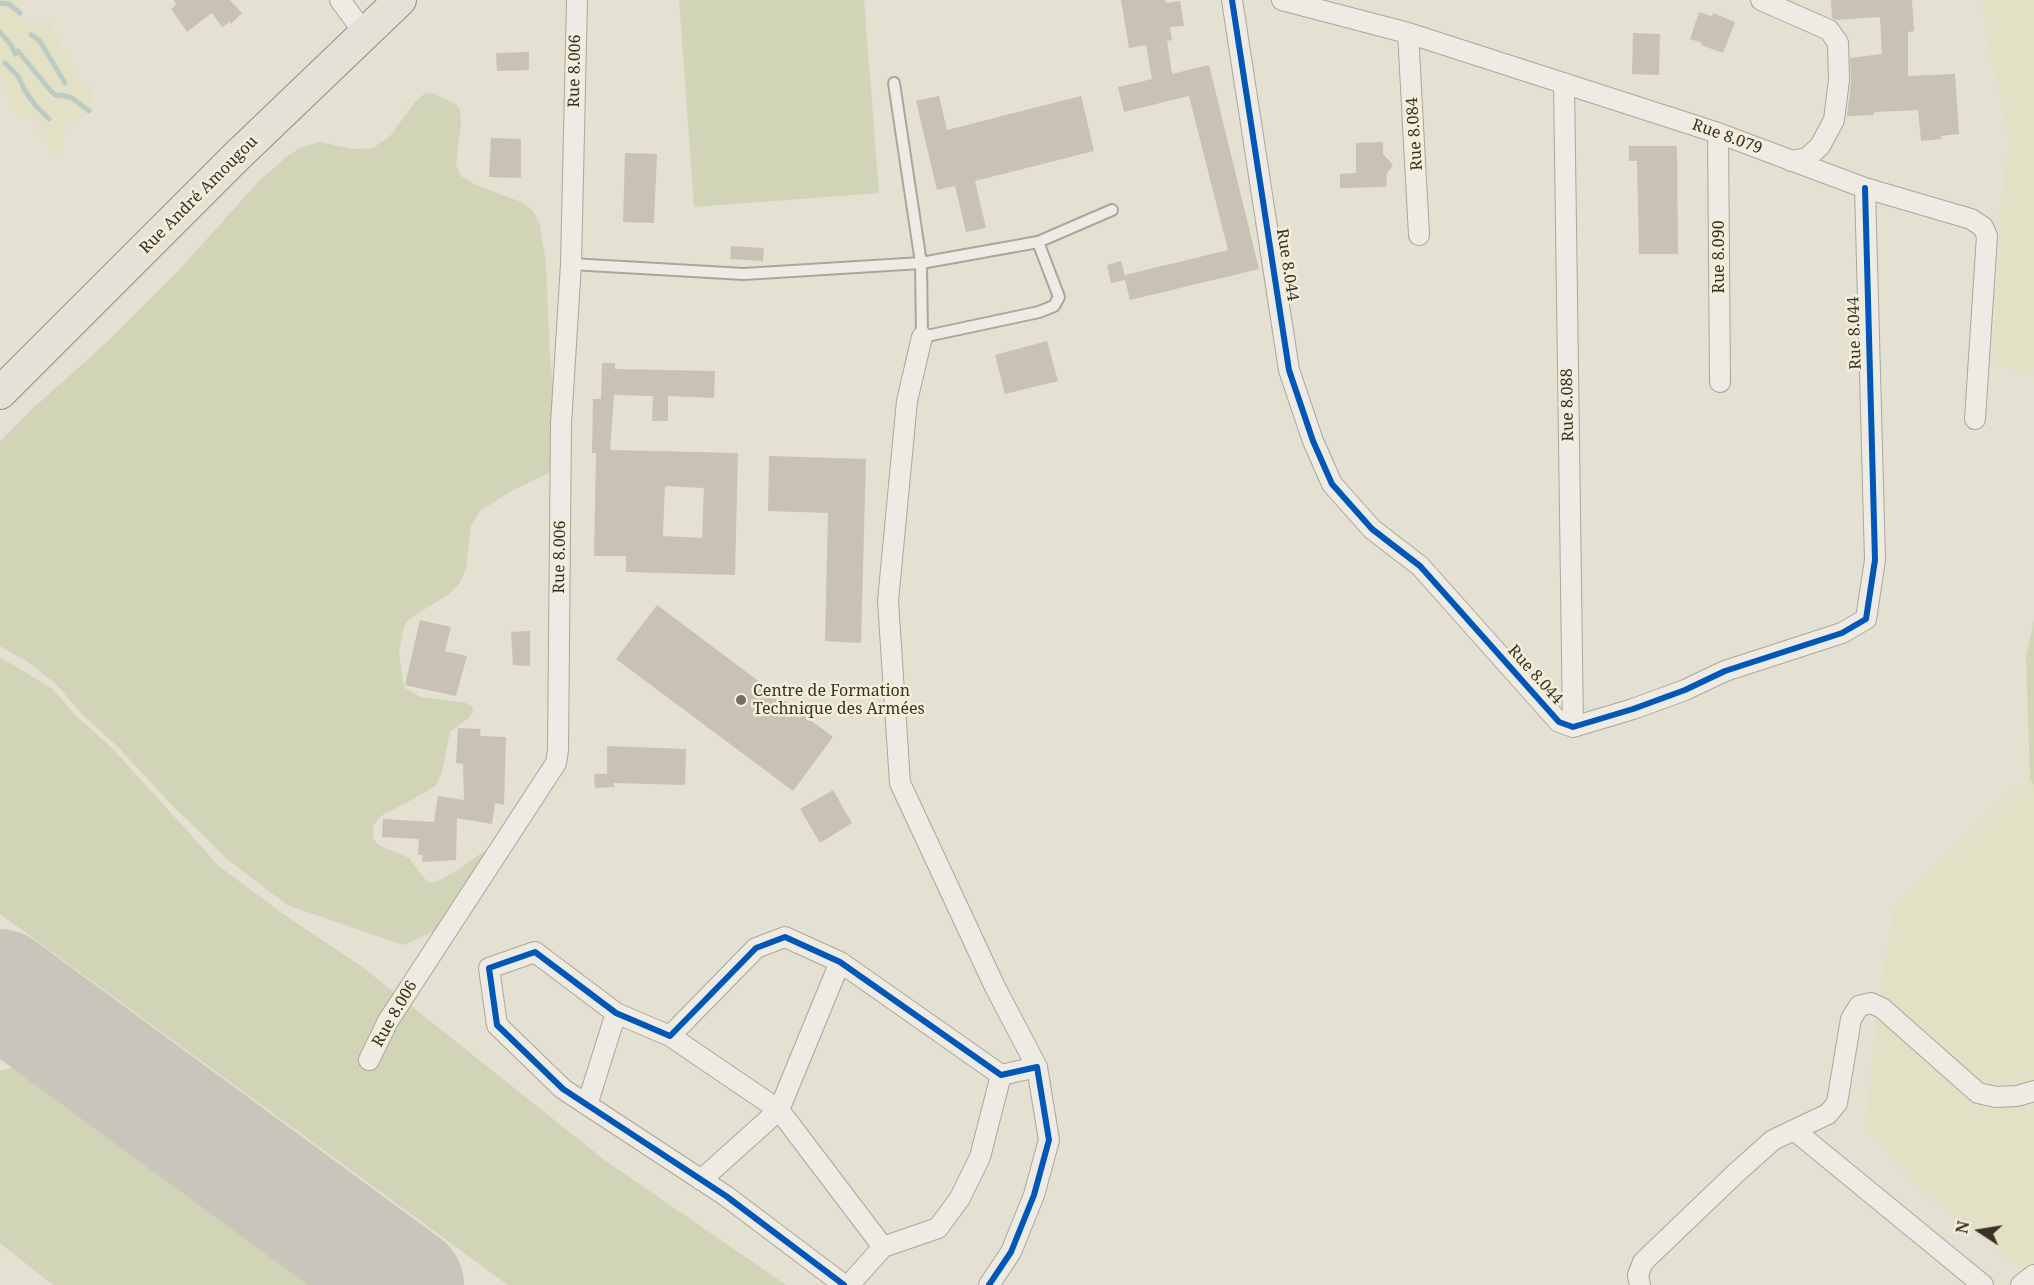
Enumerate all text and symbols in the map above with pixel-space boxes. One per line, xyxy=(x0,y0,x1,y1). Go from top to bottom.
street label: Rue 8.006 xyxy=(565,34,585,108)
street label: Rue 8.084 xyxy=(1403,97,1427,171)
street label: Rue 8.079 xyxy=(1689,115,1765,159)
street label: Rue André Amougou xyxy=(136,132,262,258)
street label: Rue 8.090 xyxy=(1709,220,1729,294)
street label: Rue 8.044 xyxy=(1272,227,1302,303)
street label: Rue 8.044 xyxy=(1844,296,1866,370)
street label: Rue 8.088 xyxy=(1558,368,1578,442)
street label: Rue 8.006 xyxy=(550,520,570,594)
street label: Rue 8.044 xyxy=(1503,641,1567,709)
place label: Centre de Formation Technique des Armées xyxy=(753,681,925,719)
marker: Centre de Formation Technique des Armées xyxy=(734,693,748,707)
street label: Rue 8.006 xyxy=(368,978,422,1050)
north arrow xyxy=(1950,1201,2010,1261)
text: N xyxy=(1950,1219,1974,1236)

